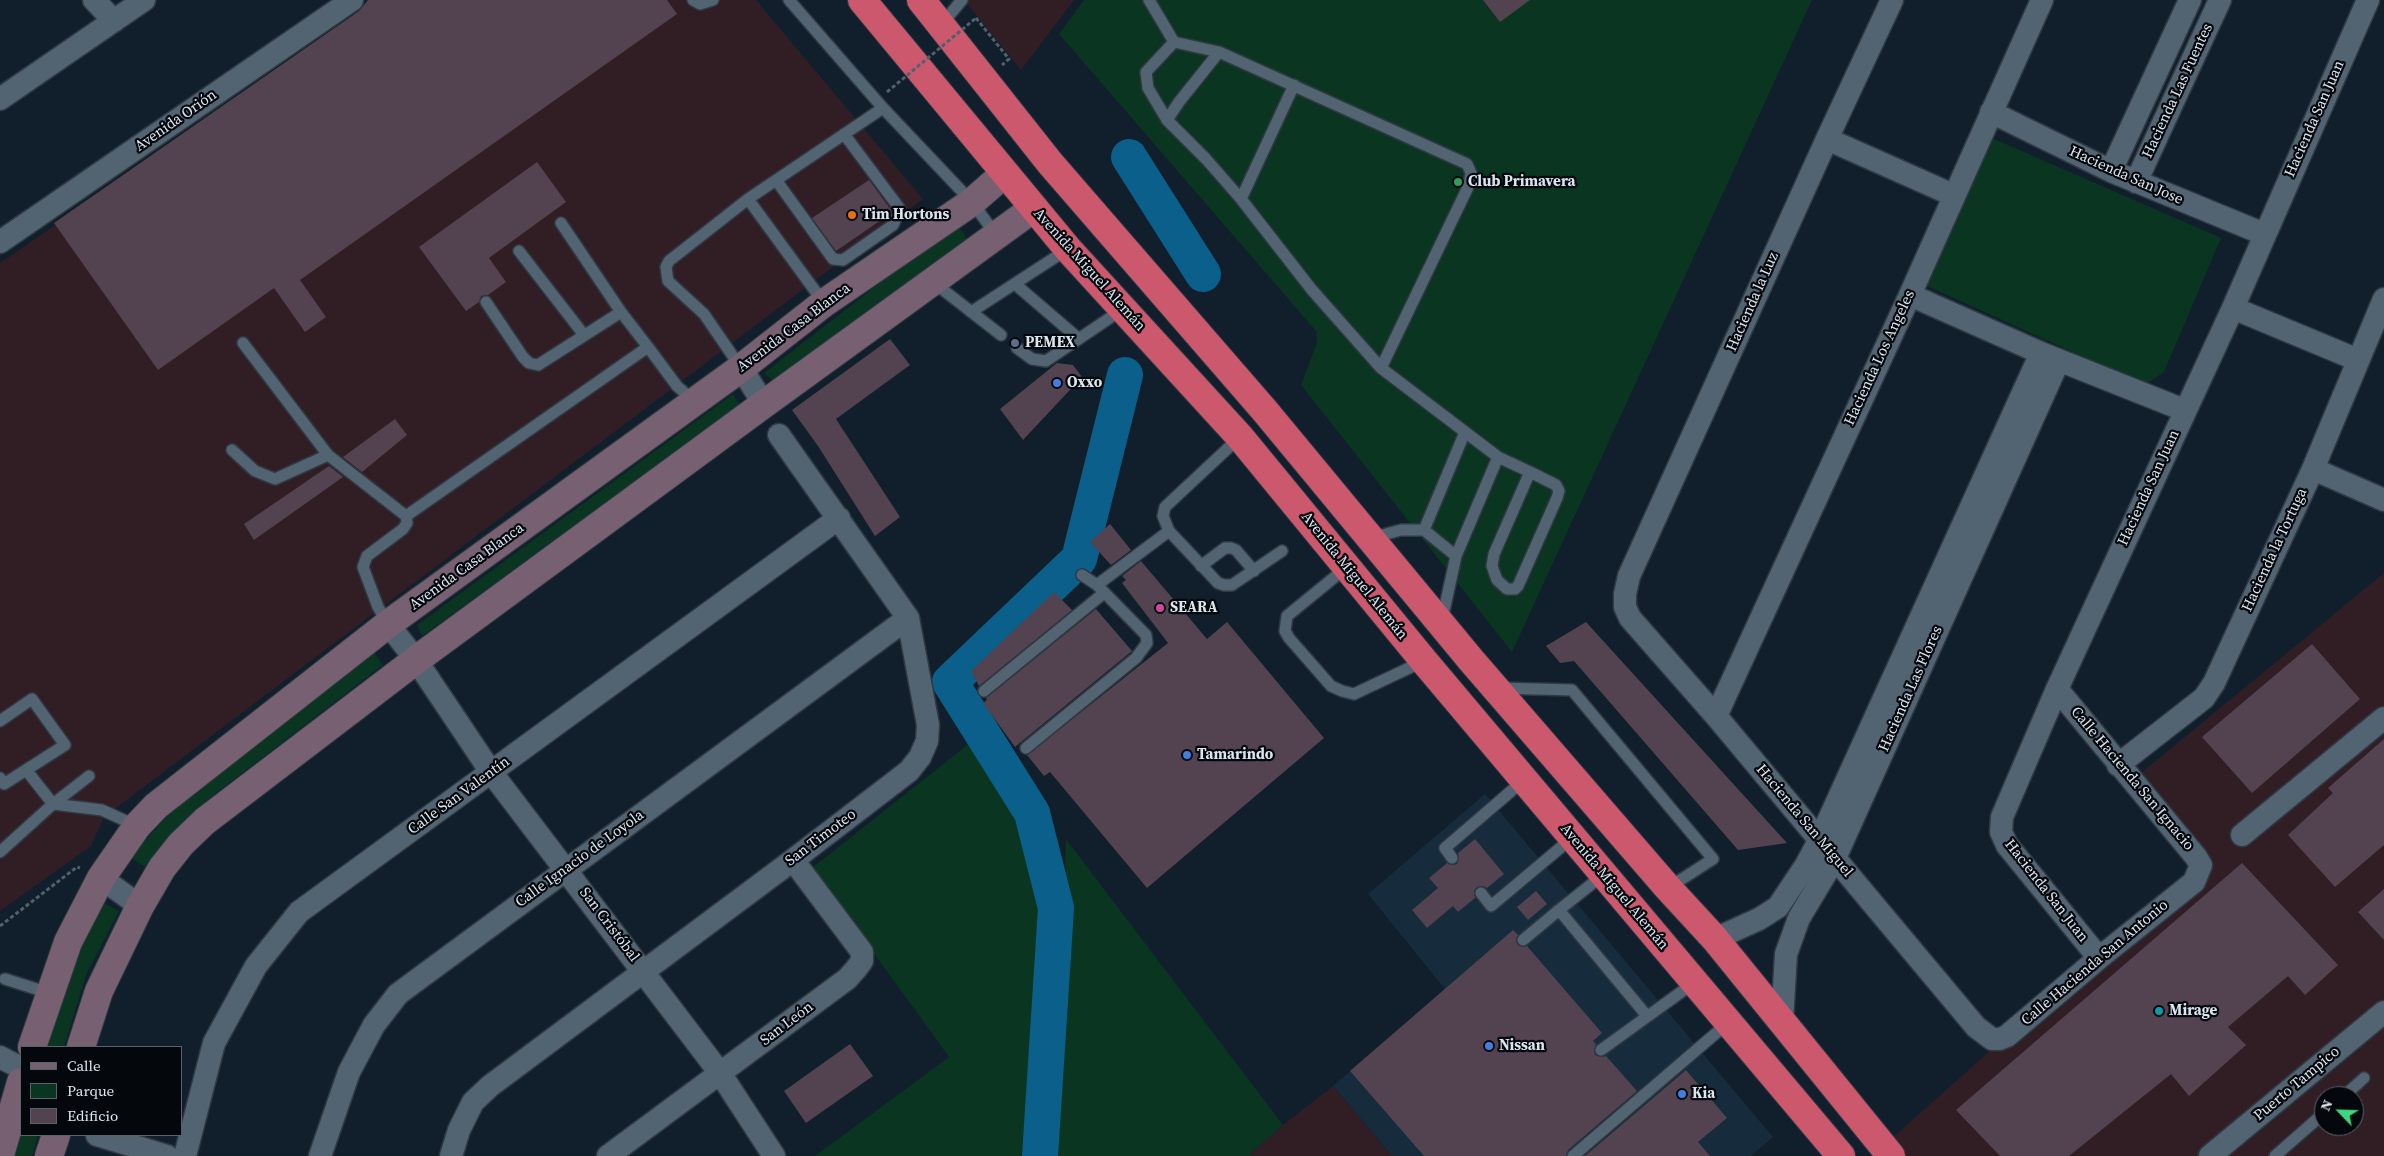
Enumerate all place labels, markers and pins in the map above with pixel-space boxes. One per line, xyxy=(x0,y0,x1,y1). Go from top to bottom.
place label: Club Primavera xyxy=(1468,173,1575,191)
marker: Club Primavera xyxy=(1452,176,1464,188)
place label: Tim Hortons xyxy=(862,206,949,224)
marker: Tim Hortons xyxy=(846,209,858,221)
place label: PEMEX xyxy=(1025,334,1075,352)
marker: PEMEX xyxy=(1009,337,1021,349)
place label: Oxxo xyxy=(1067,374,1102,392)
marker: Oxxo xyxy=(1051,377,1063,389)
place label: SEARA xyxy=(1170,599,1218,617)
marker: SEARA xyxy=(1154,602,1166,614)
place label: Tamarindo xyxy=(1197,746,1273,764)
marker: Tamarindo xyxy=(1181,749,1193,761)
place label: Mirage xyxy=(2169,1002,2217,1020)
marker: Mirage xyxy=(2153,1005,2165,1017)
place label: Nissan xyxy=(1499,1037,1545,1055)
marker: Nissan xyxy=(1483,1040,1495,1052)
place label: Kia xyxy=(1692,1085,1715,1103)
marker: Kia xyxy=(1676,1088,1688,1100)

